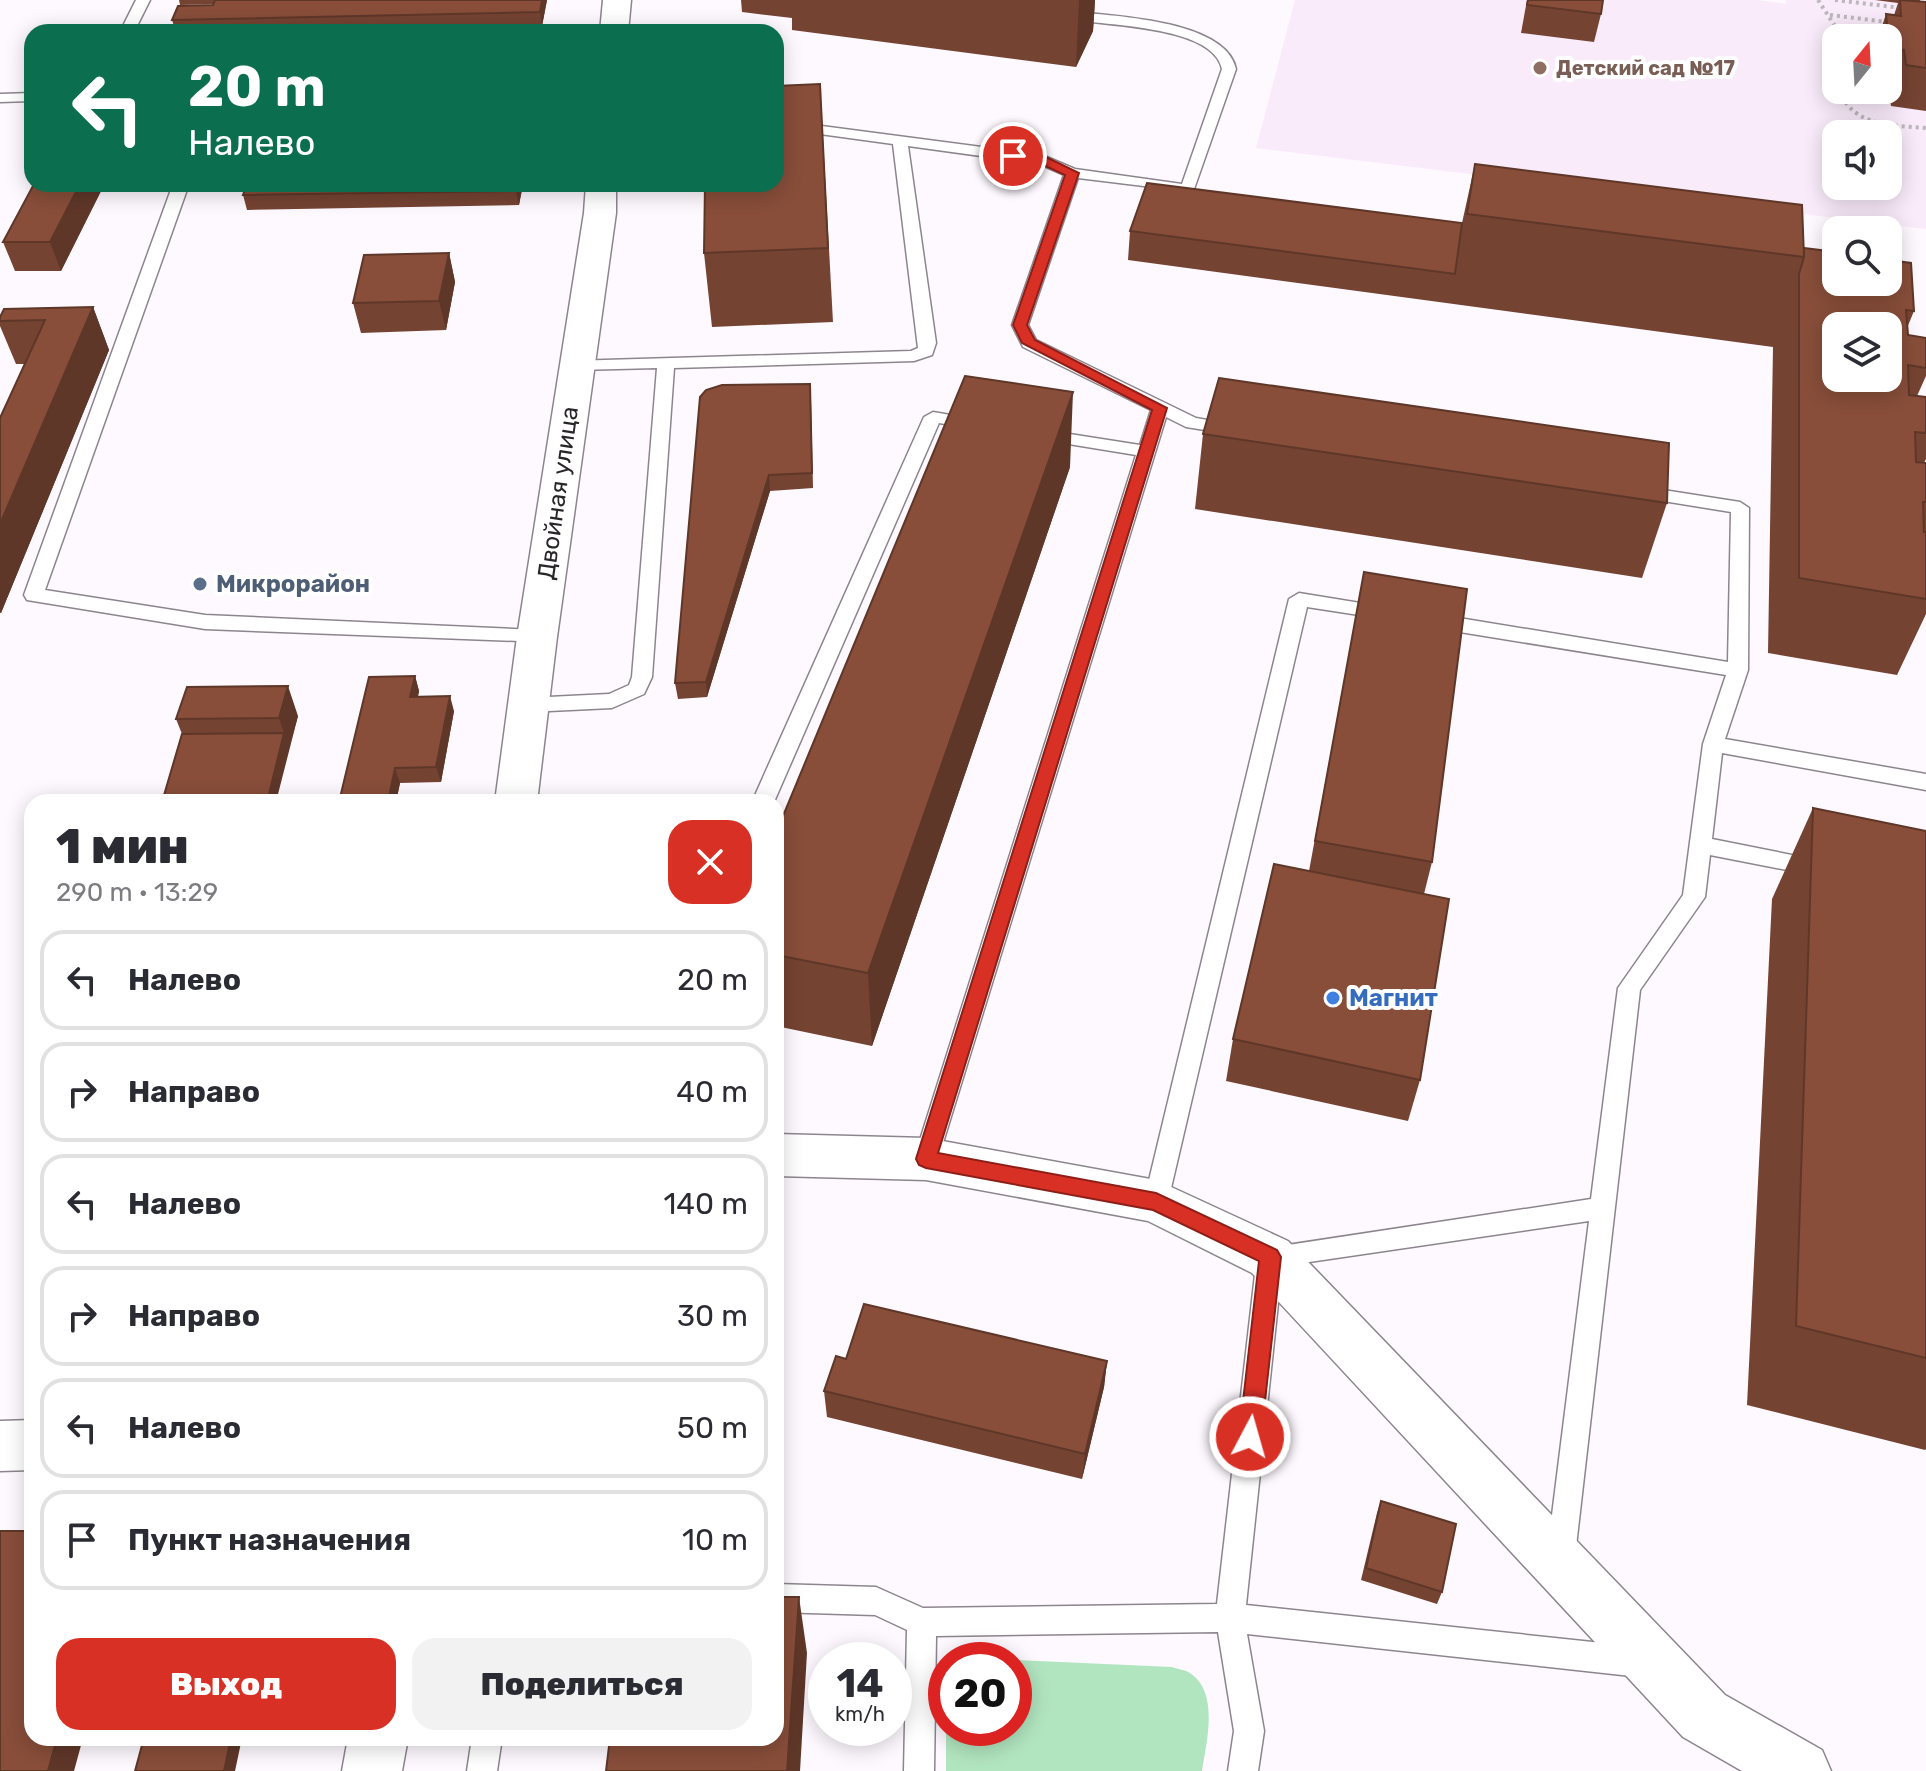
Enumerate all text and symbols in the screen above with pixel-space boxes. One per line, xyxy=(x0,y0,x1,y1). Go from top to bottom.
north arrow xyxy=(1822,24,1902,104)
map controls xyxy=(1822,24,1902,392)
text: 20 m xyxy=(188,54,326,120)
icon: left xyxy=(56,56,160,160)
place label: Детский сад №17 xyxy=(1556,56,1735,80)
marker: Детский сад №17 xyxy=(1531,59,1549,77)
button: sound xyxy=(1822,120,1902,200)
text: Налево xyxy=(188,121,315,164)
pin xyxy=(979,122,1047,190)
icon: arrive xyxy=(991,134,1035,178)
button: search xyxy=(1822,216,1902,296)
button: layers xyxy=(1822,312,1902,392)
street label: Двойная улица xyxy=(532,405,584,581)
place label: Микрорайон xyxy=(216,570,370,598)
marker: Микрорайон xyxy=(191,575,209,593)
text: 1 мин xyxy=(56,818,189,875)
button: close xyxy=(668,820,752,904)
text: 290 m · 13:29 xyxy=(56,877,218,908)
icon: left xyxy=(60,958,104,1002)
text: Налево xyxy=(128,962,241,998)
text: 20 m xyxy=(677,962,748,998)
place label: Магнит xyxy=(1349,984,1438,1012)
marker: Магнит xyxy=(1324,989,1342,1007)
icon: right xyxy=(60,1070,104,1114)
text: Направо xyxy=(128,1074,260,1110)
text: 40 m xyxy=(676,1074,748,1110)
icon: left xyxy=(60,1182,104,1226)
text: Налево xyxy=(128,1186,241,1222)
text: 140 m xyxy=(663,1186,748,1222)
icon: right xyxy=(60,1294,104,1338)
text: Направо xyxy=(128,1298,260,1334)
text: 30 m xyxy=(677,1298,748,1334)
position arrow xyxy=(1208,1395,1292,1479)
icon: left xyxy=(60,1406,104,1450)
text: Налево xyxy=(128,1410,241,1446)
text: 50 m xyxy=(677,1410,748,1446)
icon: arrive xyxy=(60,1518,104,1562)
text: Пункт назначения xyxy=(128,1522,411,1558)
text: 10 m xyxy=(682,1522,748,1558)
button: Выход xyxy=(56,1638,396,1730)
button: Поделиться xyxy=(412,1638,752,1730)
speed limit sign: 20 xyxy=(928,1642,1032,1746)
text: 14 xyxy=(836,1660,884,1707)
text: km/h xyxy=(835,1702,885,1726)

